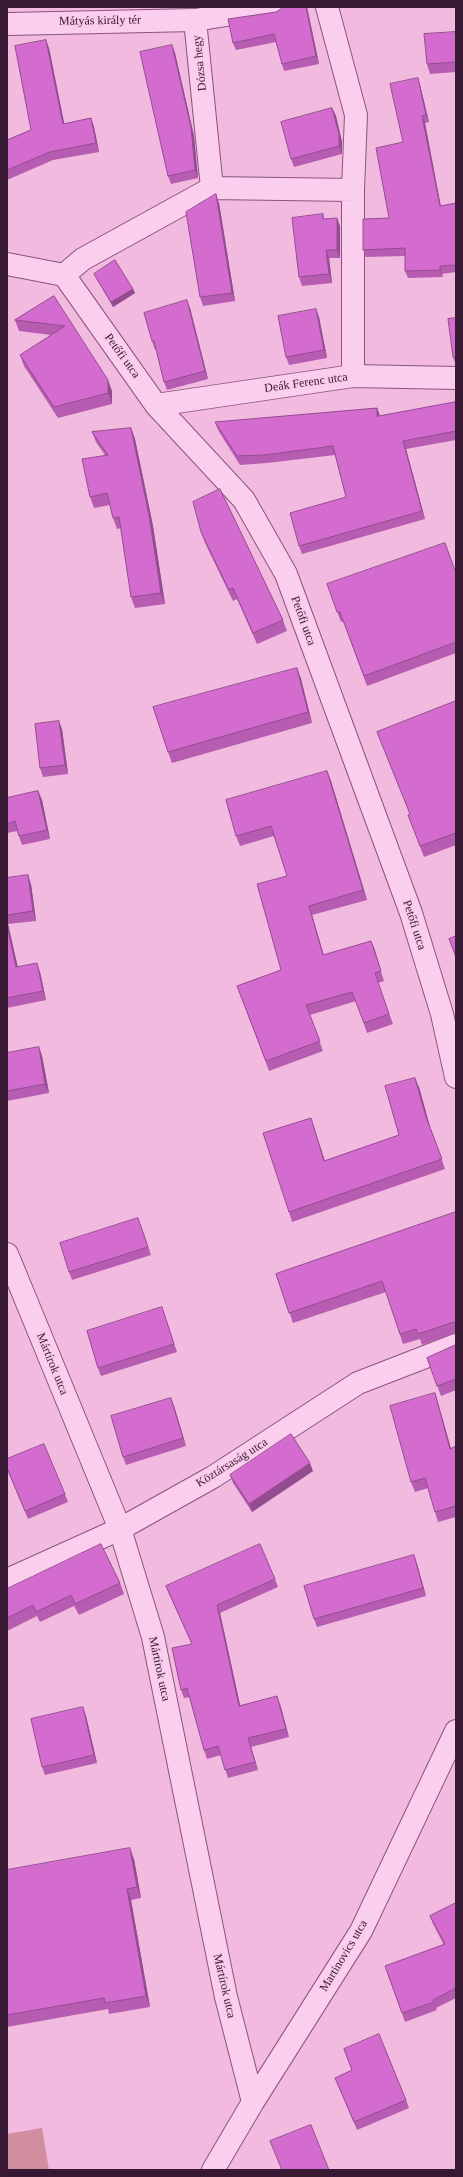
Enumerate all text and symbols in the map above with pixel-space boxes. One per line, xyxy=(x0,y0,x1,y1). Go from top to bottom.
street label: Mátyás király tér xyxy=(59,13,141,29)
street label: Dózsa hegy xyxy=(190,34,210,92)
street label: Petőfi utca xyxy=(101,331,143,381)
street label: Deák Ferenc utca xyxy=(263,370,349,396)
street label: Petőfi utca xyxy=(287,594,319,648)
street label: Petőfi utca xyxy=(399,898,429,952)
street label: Mártírok utca xyxy=(33,1331,71,1397)
street label: Köztársaság utca xyxy=(194,1435,270,1491)
street label: Mártírok utca xyxy=(145,1635,173,1703)
street label: Martinovics utca xyxy=(317,1918,371,1994)
street label: Mártírok utca xyxy=(210,1952,238,2020)

